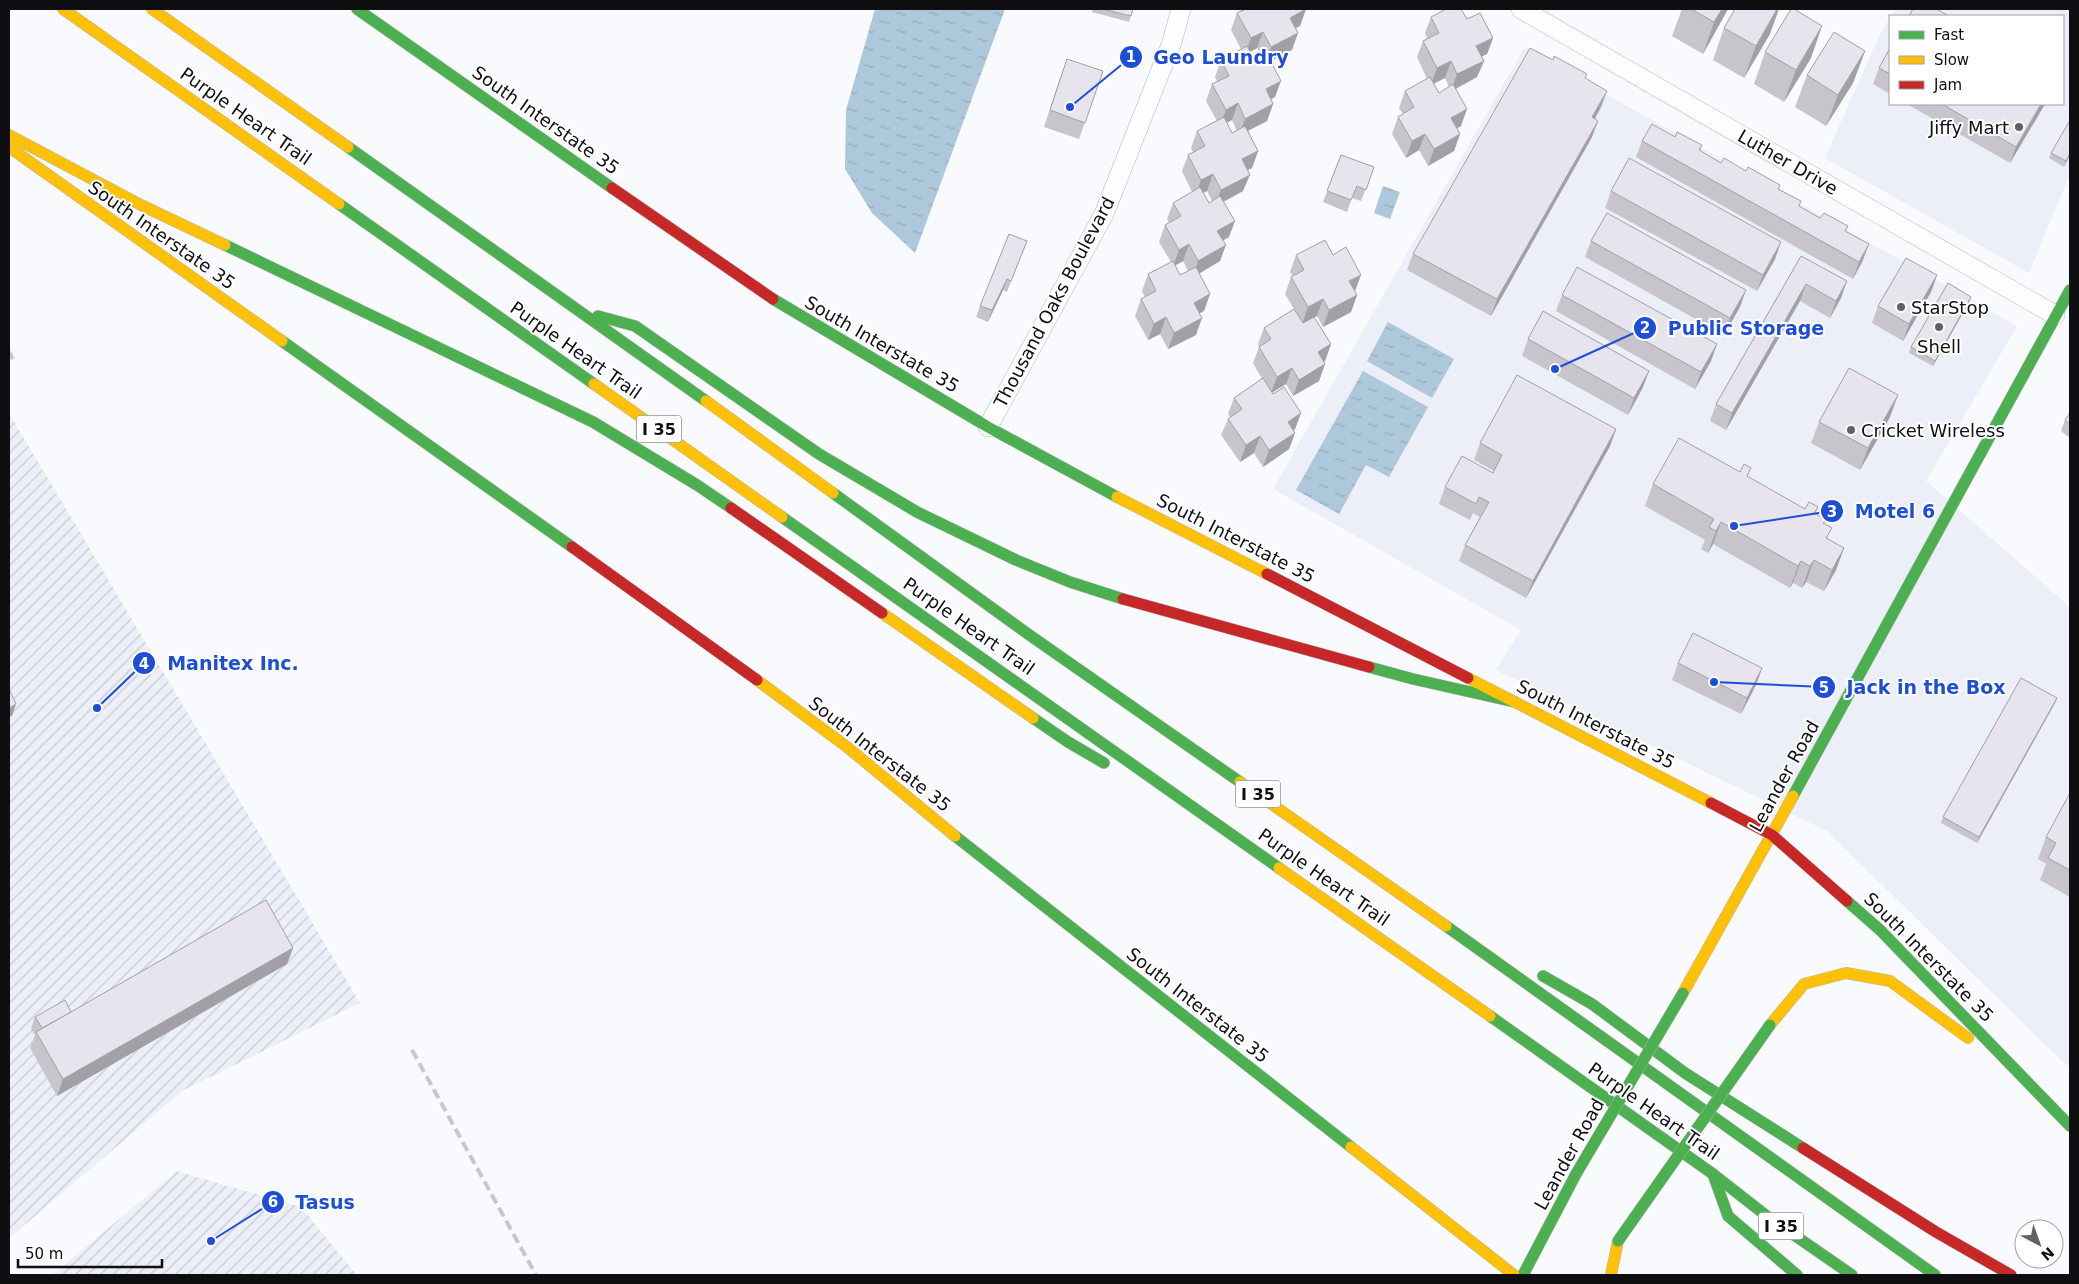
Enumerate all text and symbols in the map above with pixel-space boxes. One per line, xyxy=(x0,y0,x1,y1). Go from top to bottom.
legend xyxy=(1889,15,2064,105)
text: Fast xyxy=(1934,26,1964,44)
callout: Geo Laundry xyxy=(1118,40,1299,74)
text: Geo Laundry xyxy=(1153,46,1289,68)
text: 1 xyxy=(1126,48,1136,66)
text: Slow xyxy=(1934,51,1969,69)
street label: South Interstate 35 xyxy=(469,61,623,179)
street label: Purple Heart Trail xyxy=(176,63,316,169)
text: Jam xyxy=(1933,76,1962,94)
place label: Jiffy Mart xyxy=(1928,117,2009,138)
marker: Jiffy Mart xyxy=(2013,121,2025,133)
street label: Luther Drive xyxy=(1734,125,1842,199)
street label: South Interstate 35 xyxy=(85,176,239,294)
street label: Thousand Oaks Boulevard xyxy=(989,193,1119,412)
street label: South Interstate 35 xyxy=(801,291,963,397)
street label: Purple Heart Trail xyxy=(506,297,646,403)
place label: StarStop xyxy=(1911,297,1989,318)
marker: StarStop xyxy=(1895,301,1907,313)
callout: Public Storage xyxy=(1632,311,1834,345)
text: Public Storage xyxy=(1668,317,1824,339)
text: 2 xyxy=(1640,319,1650,337)
marker: Shell xyxy=(1933,321,1945,333)
place label: Shell xyxy=(1917,336,1961,357)
road number: I 35 xyxy=(636,416,682,442)
place label: Cricket Wireless xyxy=(1861,420,2005,441)
marker: Cricket Wireless xyxy=(1845,424,1857,436)
street label: South Interstate 35 xyxy=(1153,489,1319,587)
callout: Motel 6 xyxy=(1820,494,1945,528)
text: Motel 6 xyxy=(1855,500,1935,522)
text: 3 xyxy=(1827,503,1837,521)
street label: Purple Heart Trail xyxy=(899,573,1039,679)
callout: Manitex Inc. xyxy=(132,646,308,680)
text: Manitex Inc. xyxy=(167,652,299,674)
text: 4 xyxy=(139,655,149,673)
callout: Jack in the Box xyxy=(1812,670,2016,704)
street label: South Interstate 35 xyxy=(1513,675,1679,773)
text: Jack in the Box xyxy=(1845,676,2005,698)
text: 5 xyxy=(1819,679,1829,697)
street label: South Interstate 35 xyxy=(805,692,955,816)
street label: Leander Road xyxy=(1745,717,1823,835)
road number: I 35 xyxy=(1236,781,1280,808)
street label: Purple Heart Trail xyxy=(1254,824,1394,930)
street label: South Interstate 35 xyxy=(1860,888,1998,1026)
street label: South Interstate 35 xyxy=(1123,943,1273,1067)
street label: Purple Heart Trail xyxy=(1584,1058,1724,1164)
street label: Leander Road xyxy=(1530,1095,1608,1213)
callout: Tasus xyxy=(260,1185,365,1219)
text: Tasus xyxy=(295,1191,355,1213)
text: 6 xyxy=(268,1193,278,1211)
road number: I 35 xyxy=(1758,1212,1804,1240)
north arrow xyxy=(2014,1219,2064,1269)
scale bar xyxy=(18,1236,161,1268)
text: N xyxy=(2038,1244,2057,1264)
text: 50 m xyxy=(25,1245,63,1263)

